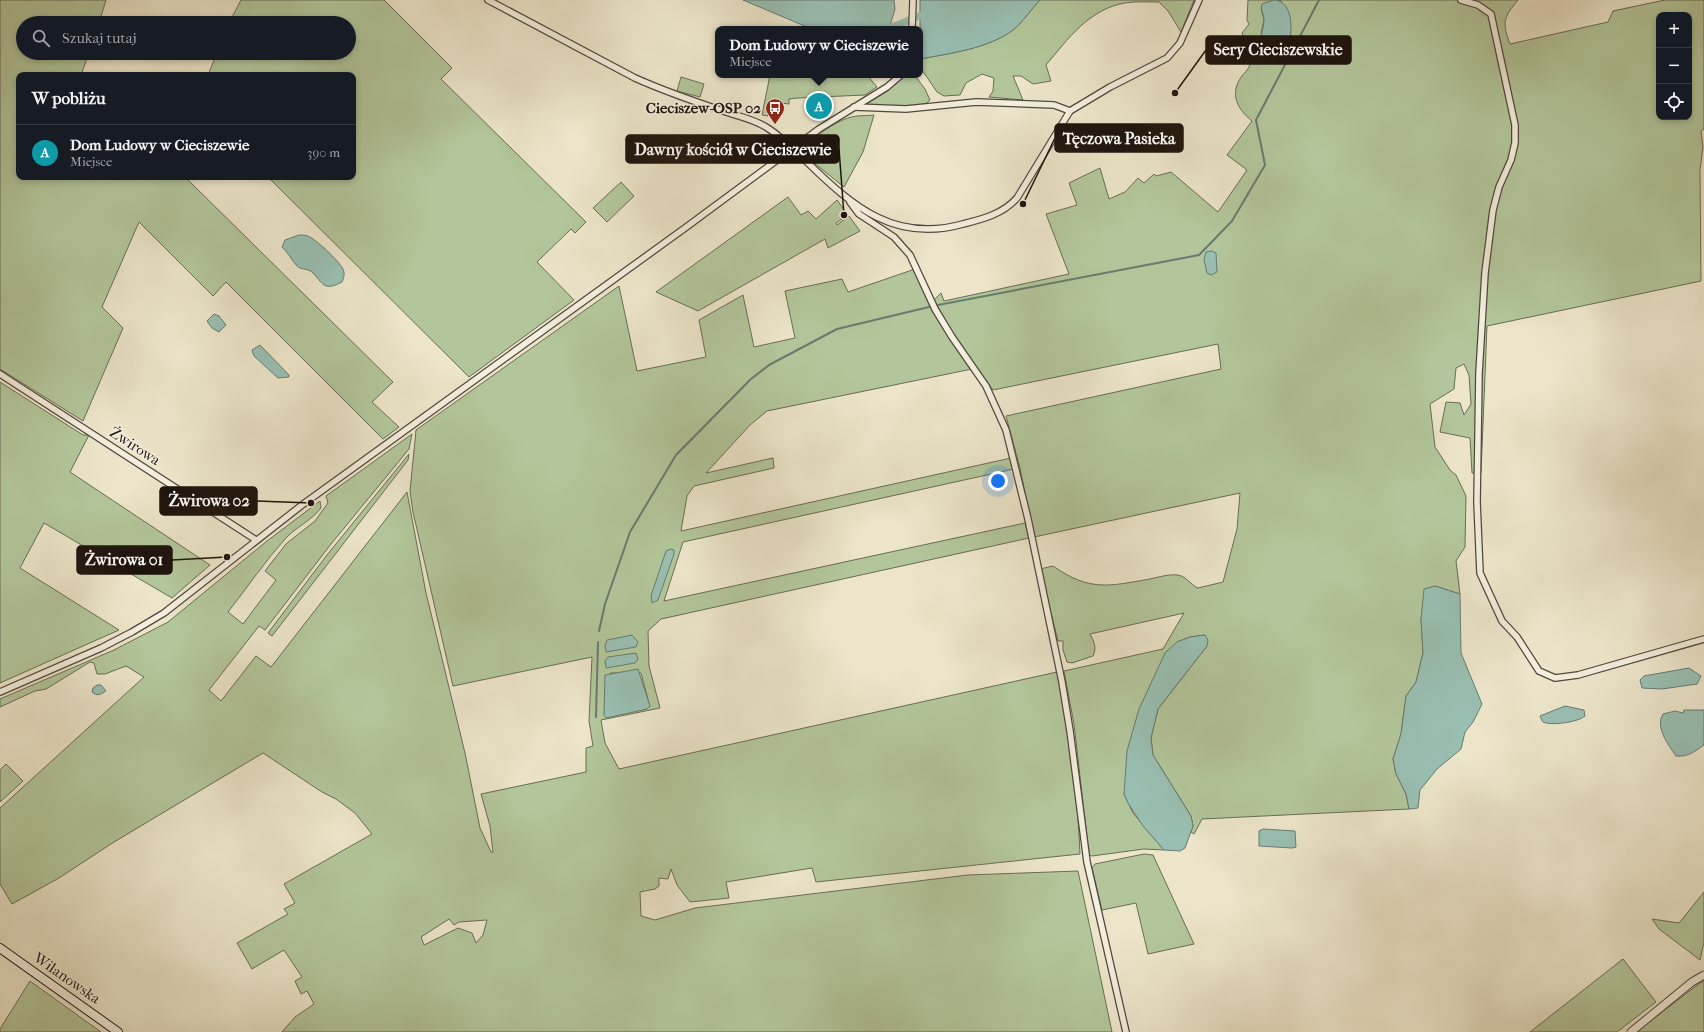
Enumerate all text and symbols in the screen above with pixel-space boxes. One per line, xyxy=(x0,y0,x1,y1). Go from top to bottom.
map controls xyxy=(1656,12,1692,120)
button: + xyxy=(1656,12,1692,48)
search box xyxy=(16,16,356,60)
popup xyxy=(715,26,923,78)
icon: search xyxy=(30,27,52,49)
text: Szukaj tutaj xyxy=(62,29,136,47)
text: Dom Ludowy w Cieciszewie xyxy=(729,36,909,54)
callout: Sery Cieciszewskie xyxy=(1206,36,1351,64)
text: Sery Cieciszewskie xyxy=(1213,40,1343,60)
button: − xyxy=(1656,48,1692,84)
text: Miejsce xyxy=(729,54,772,69)
button: locate xyxy=(1656,84,1692,120)
text: W pobliżu xyxy=(32,88,106,108)
pin: A xyxy=(806,91,832,121)
bus stop icon: Cieciszew-OSP 02 xyxy=(764,97,786,125)
place label: Cieciszew-OSP 02 xyxy=(646,99,761,117)
callout: Tęczowa Pasieka xyxy=(1055,124,1183,152)
text: Tęczowa Pasieka xyxy=(1062,129,1176,149)
callout: Dawny kościół w Cieciszewie xyxy=(626,135,839,163)
text: Dom Ludowy w Cieciszewie xyxy=(70,136,250,154)
text: Dawny kościół w Cieciszewie xyxy=(635,140,832,160)
text: A xyxy=(41,145,49,160)
text: 390 m xyxy=(307,145,340,160)
text: Miejsce xyxy=(70,154,112,169)
street label: Żwirowa xyxy=(106,423,165,470)
your location xyxy=(988,471,1008,491)
callout: Żwirowa 02 xyxy=(160,487,257,515)
text: Żwirowa 02 xyxy=(168,490,250,510)
callout: Żwirowa 01 xyxy=(77,546,172,574)
text: Żwirowa 01 xyxy=(85,549,164,569)
street label: Wilanowska xyxy=(29,948,105,1008)

